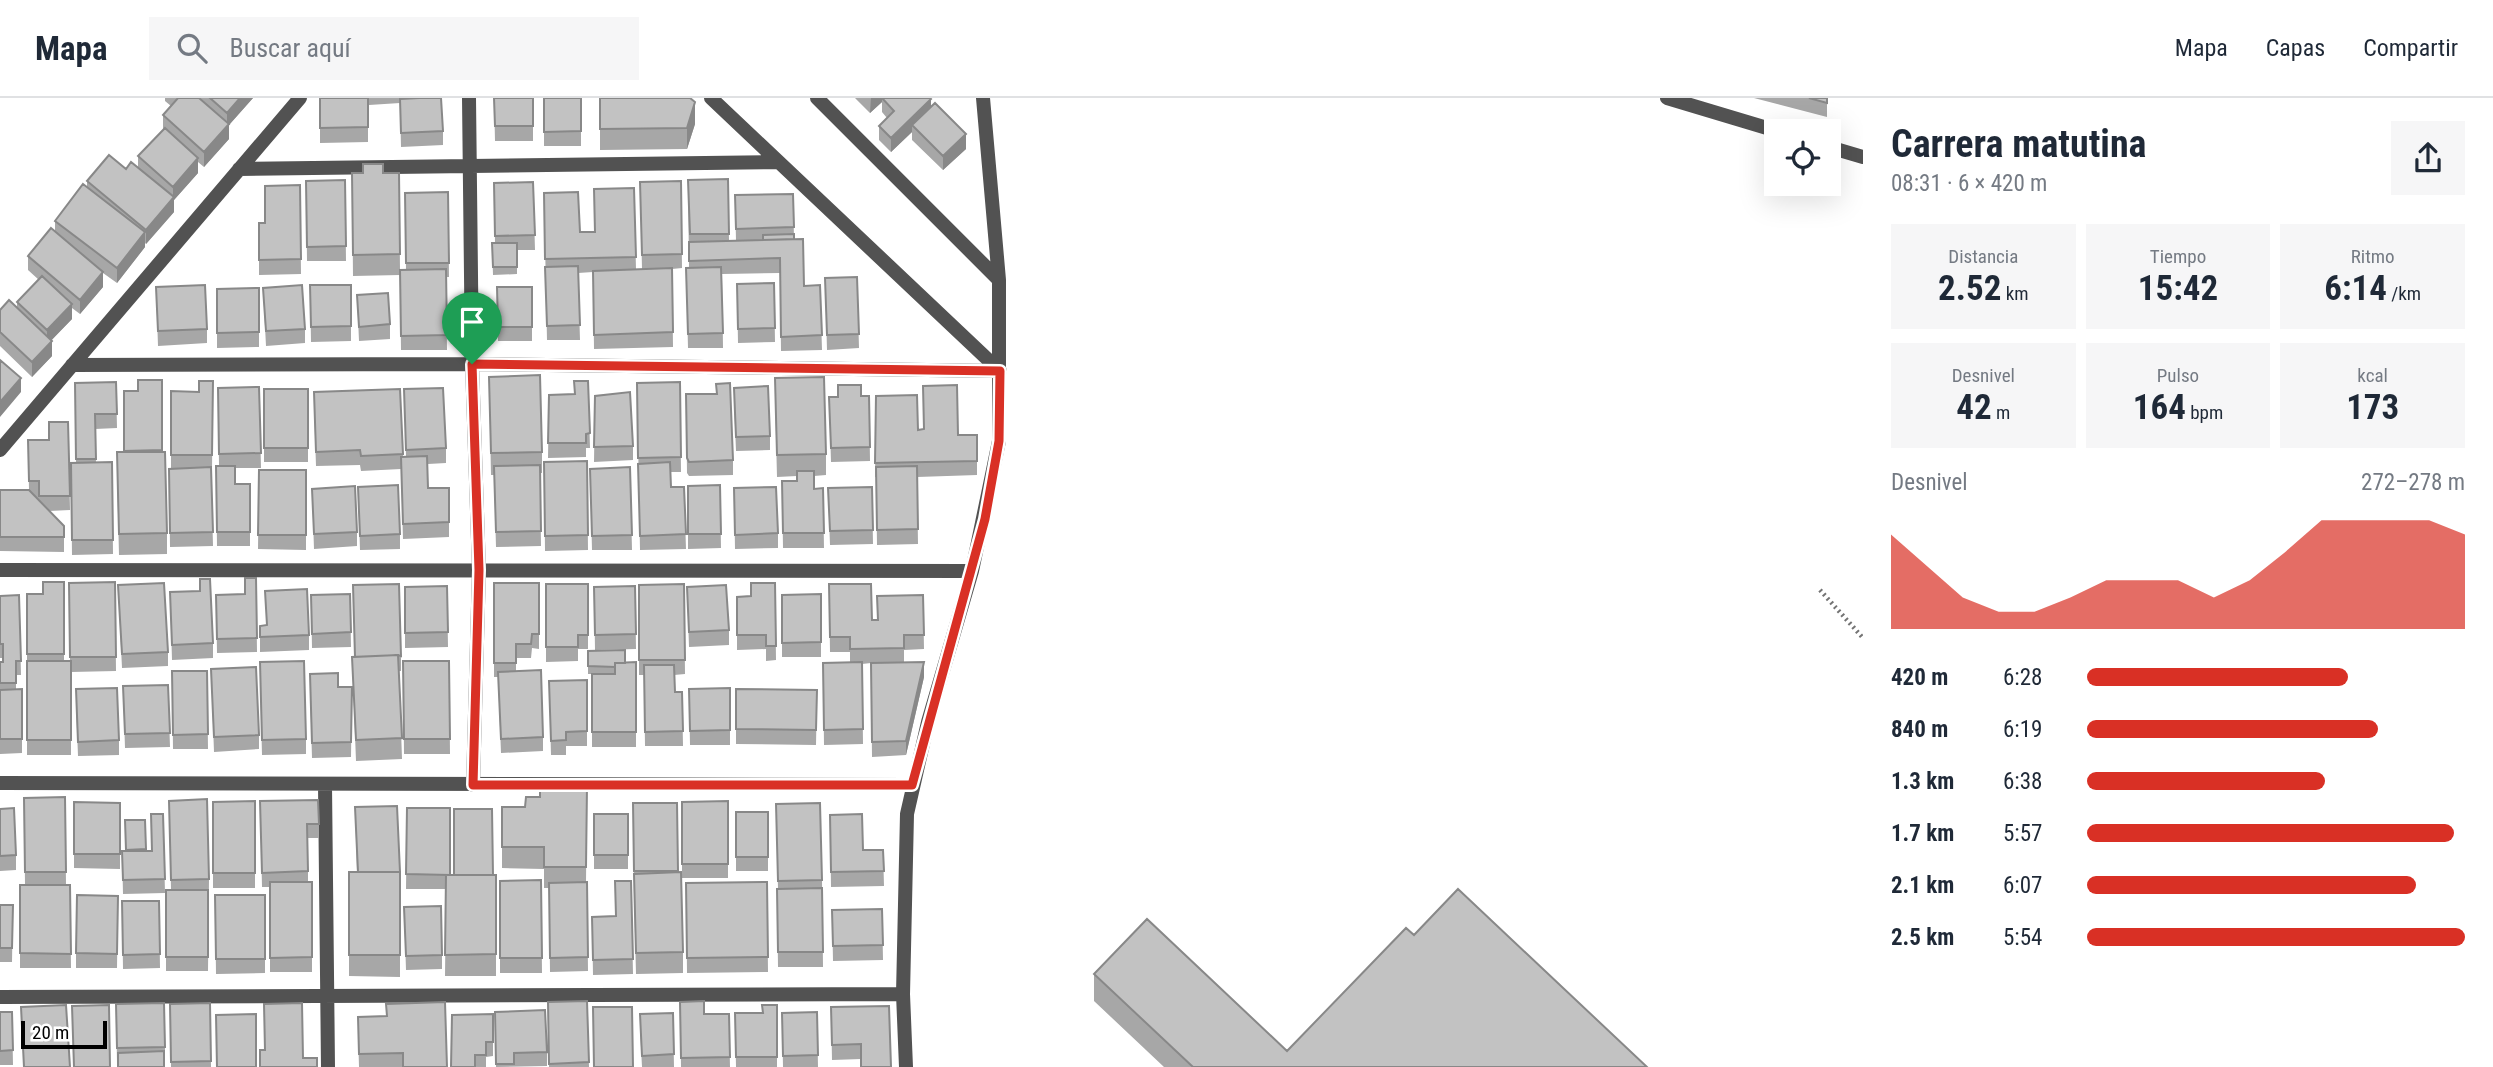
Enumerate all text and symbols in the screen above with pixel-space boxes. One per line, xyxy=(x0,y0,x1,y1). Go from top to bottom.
search box xyxy=(149,17,639,80)
text: Mapa xyxy=(35,29,107,68)
icon: search xyxy=(173,29,211,67)
text: Buscar aquí xyxy=(229,33,351,63)
text: Mapa xyxy=(2175,34,2228,62)
text: Capas xyxy=(2266,34,2325,62)
text: Compartir xyxy=(2363,34,2458,62)
map controls xyxy=(1764,119,1841,196)
button: locate xyxy=(1764,119,1841,196)
button: share xyxy=(2391,121,2465,195)
text: Carrera matutina xyxy=(1891,122,2147,166)
text: 08:31 · 6 × 420 m xyxy=(1891,170,2047,197)
text: Distancia xyxy=(1948,245,2018,268)
text: Tiempo xyxy=(2150,245,2206,268)
text: Ritmo xyxy=(2351,245,2395,268)
text: 2.52 xyxy=(1938,268,2001,309)
text: 15:42 xyxy=(2138,268,2218,309)
text: 6:14 xyxy=(2324,268,2387,309)
text: km xyxy=(2001,282,2029,305)
text: /km xyxy=(2387,282,2421,305)
pin xyxy=(442,292,502,364)
icon: arrive xyxy=(453,303,491,341)
text: Desnivel xyxy=(1952,364,2015,387)
text: Pulso xyxy=(2157,364,2199,387)
text: kcal xyxy=(2357,364,2388,387)
text: 42 xyxy=(1956,387,1992,428)
text: 164 xyxy=(2133,387,2186,428)
text: 173 xyxy=(2346,387,2399,428)
text: m xyxy=(1992,401,2010,424)
text: bpm xyxy=(2186,401,2223,424)
text: Desnivel xyxy=(1891,469,1968,496)
text: 272–278 m xyxy=(2361,469,2465,496)
text: 420 m xyxy=(1891,664,1948,691)
text: 6:28 xyxy=(2003,664,2042,691)
text: 840 m xyxy=(1891,716,1948,743)
text: 6:19 xyxy=(2003,716,2042,743)
text: 1.3 km xyxy=(1891,768,1954,795)
text: 6:38 xyxy=(2003,768,2042,795)
text: 1.7 km xyxy=(1891,820,1954,847)
text: 5:57 xyxy=(2003,820,2042,847)
text: 2.1 km xyxy=(1891,872,1954,899)
text: 6:07 xyxy=(2003,872,2042,899)
text: 2.5 km xyxy=(1891,924,1954,951)
text: 5:54 xyxy=(2003,924,2042,951)
scale bar xyxy=(21,1018,107,1050)
text: 20 m xyxy=(32,1021,69,1044)

